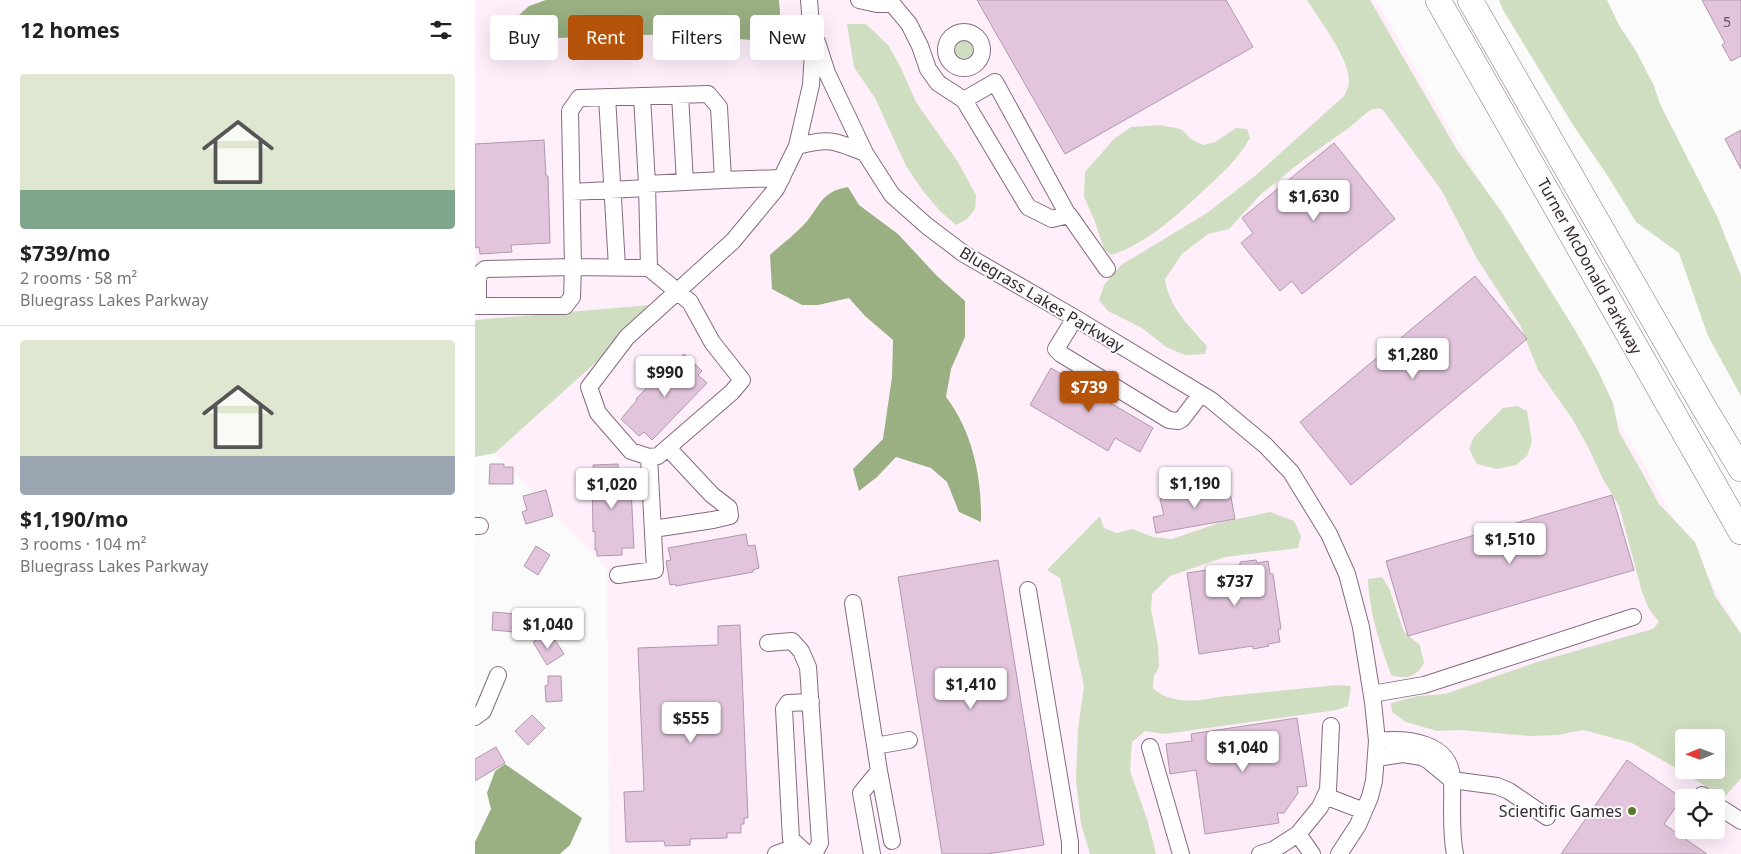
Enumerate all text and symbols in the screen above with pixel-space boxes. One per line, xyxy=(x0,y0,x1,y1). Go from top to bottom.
house number: 5 xyxy=(1723,12,1731,31)
chip: Buy xyxy=(490,15,558,60)
chip: Rent xyxy=(568,15,643,60)
chip: Filters xyxy=(653,15,740,60)
chip: New xyxy=(750,15,824,60)
text: 12 homes xyxy=(20,16,120,44)
icon: filters xyxy=(427,16,455,44)
icon: home xyxy=(193,107,283,197)
street label: Turner McDonald Parkway xyxy=(1532,174,1648,359)
pin: $1,630 xyxy=(1273,180,1355,222)
text: $1,630 xyxy=(1289,185,1339,207)
text: $739/mo xyxy=(20,239,110,267)
street label: Bluegrass Lakes Parkway xyxy=(956,241,1129,357)
text: 2 rooms · 58 m² xyxy=(20,267,137,289)
text: Bluegrass Lakes Parkway xyxy=(20,289,208,311)
pin: $1,280 xyxy=(1372,338,1454,380)
text: $1,280 xyxy=(1388,343,1438,365)
pin: $990 xyxy=(635,356,695,398)
text: $990 xyxy=(647,361,683,383)
pin: $739 xyxy=(1059,370,1119,413)
icon: home xyxy=(193,372,283,462)
text: $739 xyxy=(1071,376,1107,398)
pin: $1,190 xyxy=(1154,466,1236,509)
pin: $1,020 xyxy=(571,468,653,510)
text: $1,190 xyxy=(1170,472,1220,494)
text: $1,020 xyxy=(587,473,637,495)
text: $1,190/mo xyxy=(20,505,128,533)
pin: $1,510 xyxy=(1469,522,1551,565)
text: $1,510 xyxy=(1485,528,1535,550)
text: 3 rooms · 104 m² xyxy=(20,533,146,555)
text: Bluegrass Lakes Parkway xyxy=(20,555,208,577)
pin: $737 xyxy=(1205,564,1265,607)
text: $737 xyxy=(1217,570,1253,592)
pin: $1,040 xyxy=(507,608,589,650)
text: $1,040 xyxy=(523,613,573,635)
pin: $1,410 xyxy=(930,668,1012,710)
text: $1,410 xyxy=(946,673,996,695)
pin: $555 xyxy=(661,702,721,744)
text: $555 xyxy=(673,707,709,729)
north arrow xyxy=(1675,729,1725,779)
map controls xyxy=(1675,729,1725,839)
pin: $1,040 xyxy=(1202,730,1284,773)
text: $1,040 xyxy=(1218,736,1268,758)
button: locate xyxy=(1675,789,1725,839)
place label: Scientific Games xyxy=(1499,800,1622,822)
marker: Scientific Games xyxy=(1626,805,1638,817)

